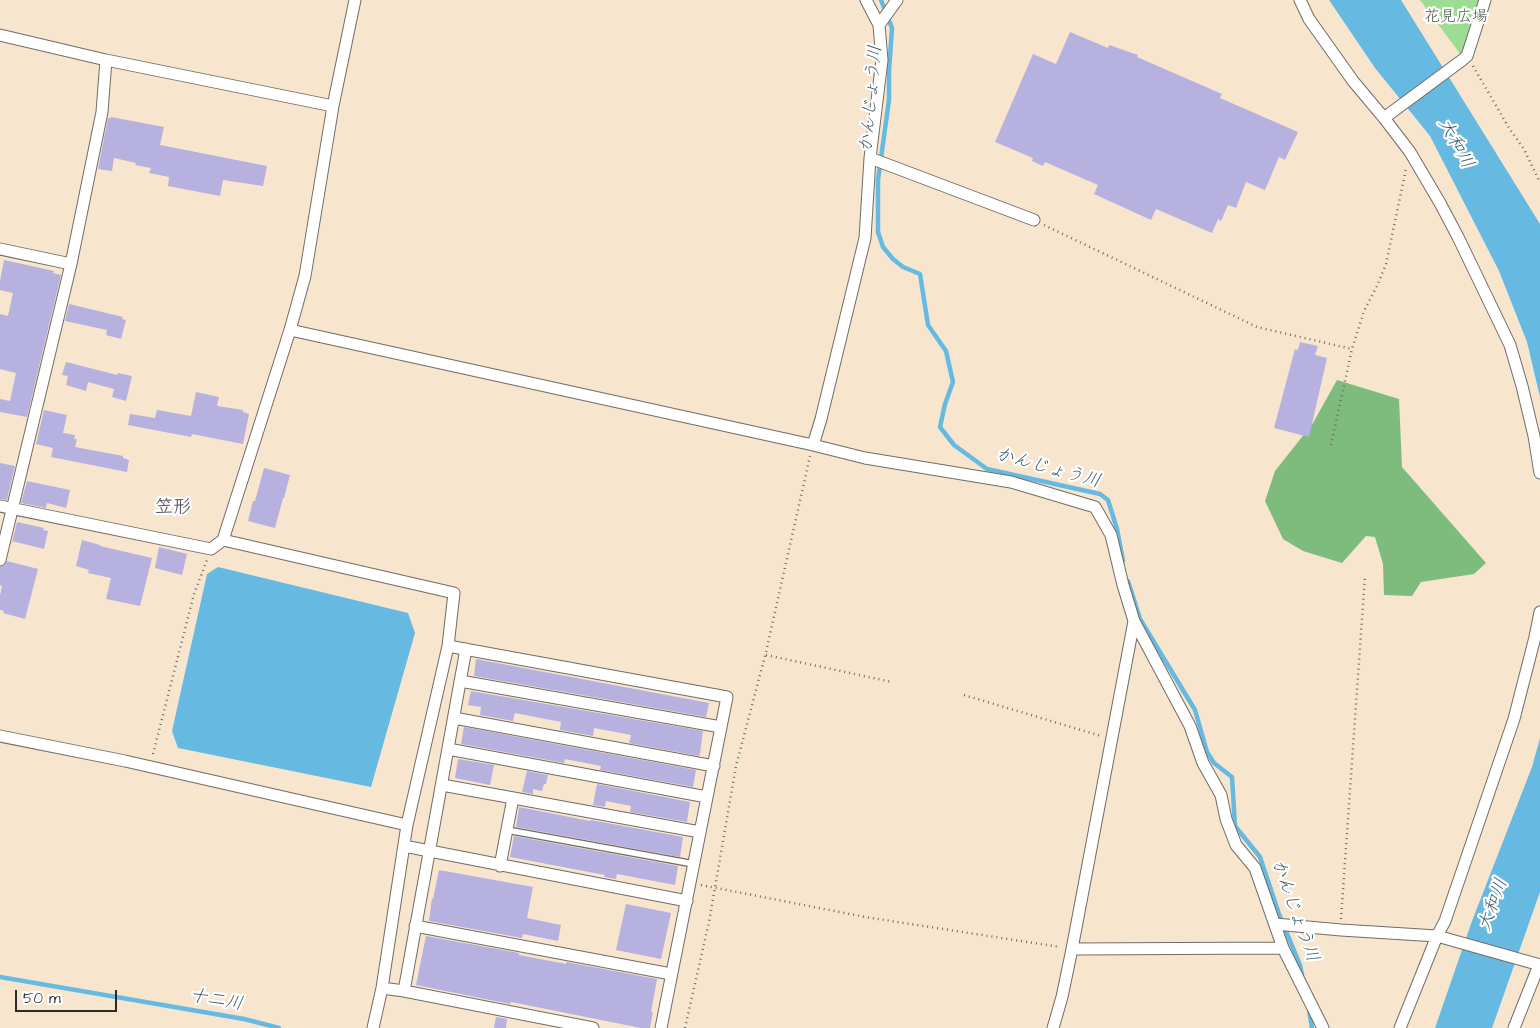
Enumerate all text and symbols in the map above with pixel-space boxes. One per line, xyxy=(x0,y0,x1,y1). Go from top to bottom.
park label: 花見広場 xyxy=(1424,8,1488,28)
water label: かんじょう川 xyxy=(857,44,887,154)
water label: 大和川 xyxy=(1432,115,1478,173)
water label: かんじょう川 xyxy=(993,445,1103,493)
district label: 笠形 xyxy=(155,497,191,519)
water label: かんじょう川 xyxy=(1265,857,1323,965)
water label: 大和川 xyxy=(1475,876,1513,934)
scale bar xyxy=(18,980,120,1012)
water label: 十二川 xyxy=(188,986,244,1016)
text: 50 m xyxy=(23,988,61,1009)

